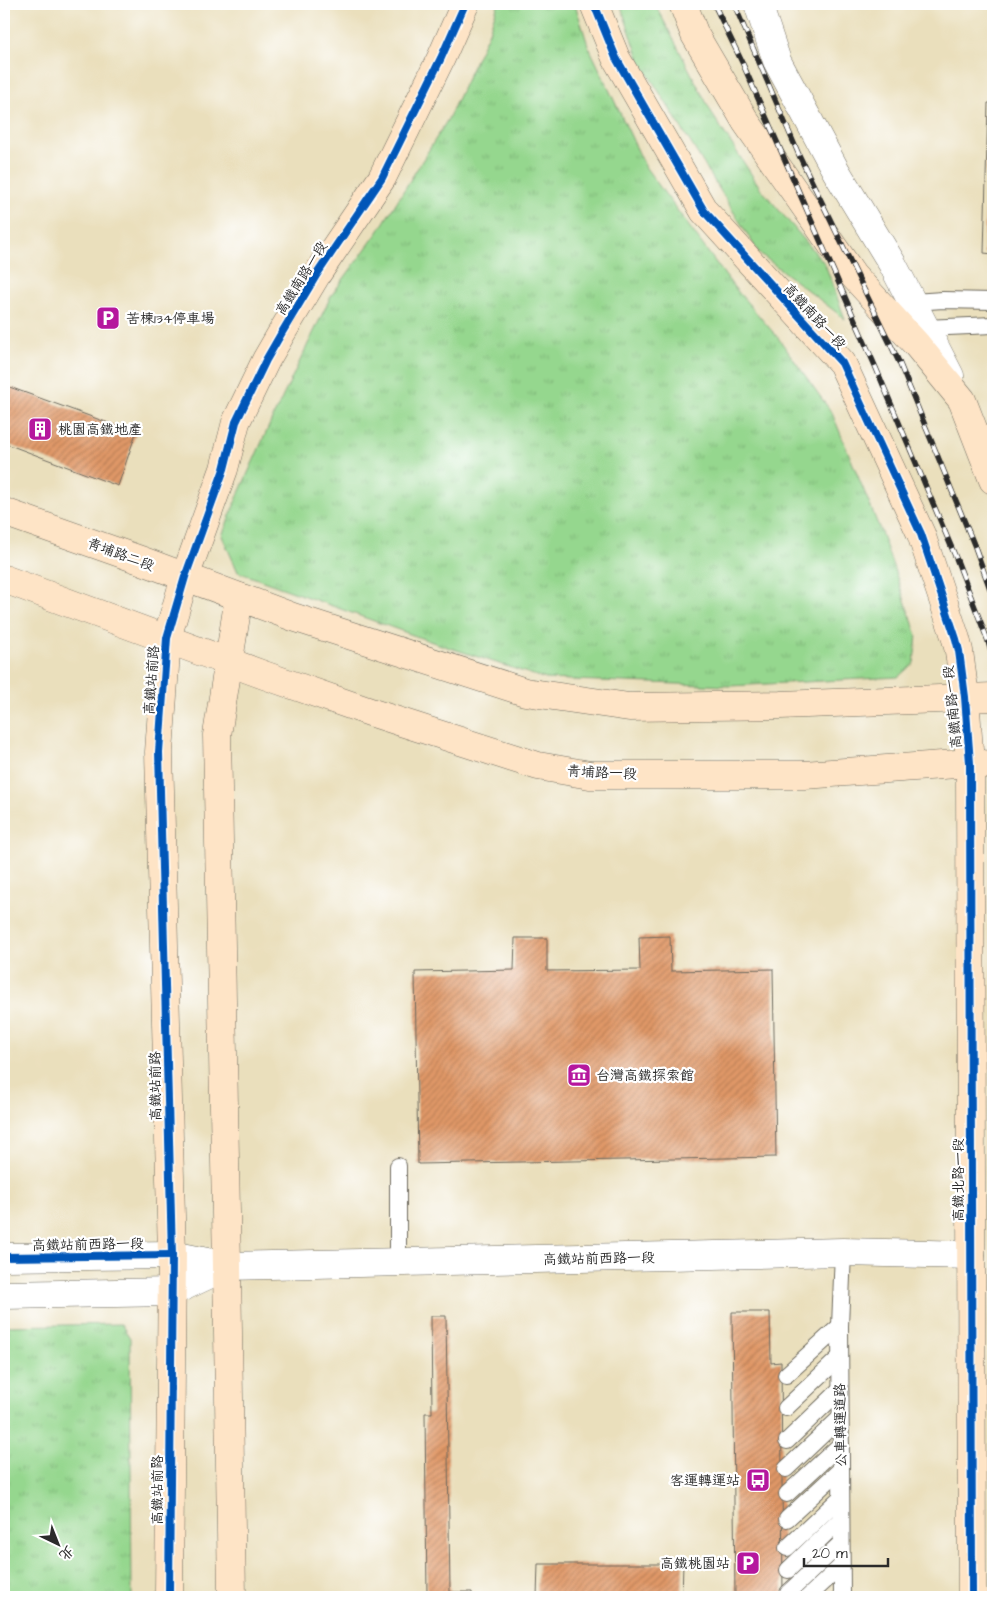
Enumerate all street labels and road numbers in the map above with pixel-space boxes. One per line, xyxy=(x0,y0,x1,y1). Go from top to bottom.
street label: 高鐵南路一段 xyxy=(271,238,333,319)
street label: 高鐵南路一段 xyxy=(778,279,850,354)
street label: 青埔路二段 xyxy=(84,534,157,576)
street label: 高鐵站前路 xyxy=(140,644,164,716)
street label: 高鐵南路一段 xyxy=(939,664,967,750)
street label: 青埔路一段 xyxy=(566,761,637,785)
street label: 高鐵站前路 xyxy=(145,1051,167,1121)
street label: 高鐵北路一段 xyxy=(949,1138,969,1222)
street label: 高鐵站前西路一段 xyxy=(32,1234,144,1256)
street label: 高鐵站前西路一段 xyxy=(543,1248,655,1270)
street label: 公車轉運道路 xyxy=(830,1383,852,1467)
street label: 高鐵站前路 xyxy=(148,1455,168,1525)

